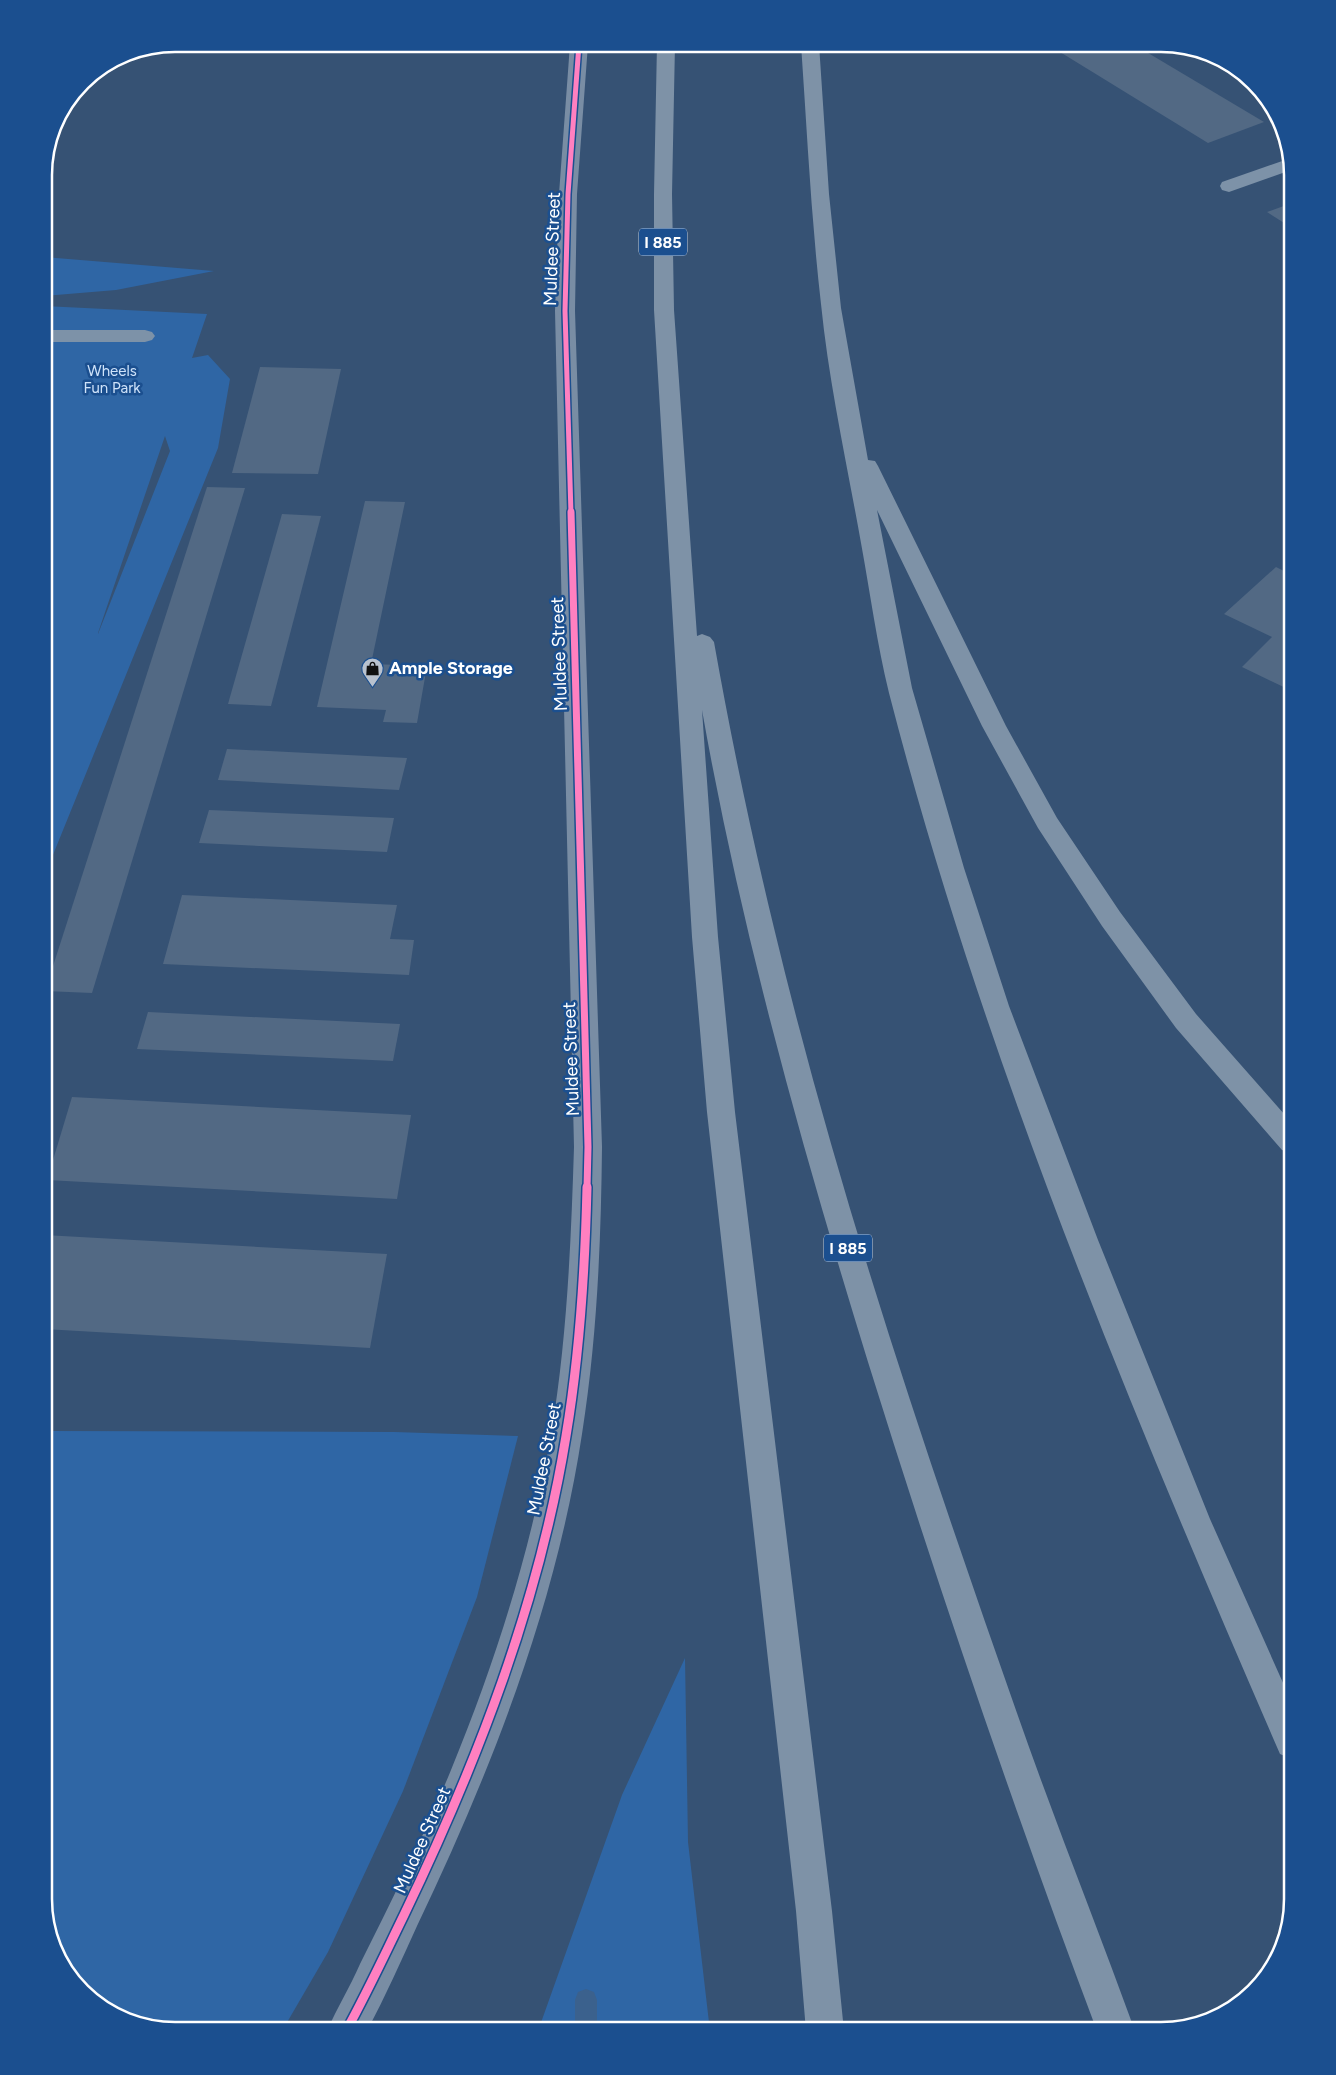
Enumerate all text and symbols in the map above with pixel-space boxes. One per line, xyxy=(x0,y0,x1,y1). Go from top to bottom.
street label: Muldee Street xyxy=(539,191,565,306)
road number: I 885 xyxy=(639,228,687,256)
park label: Wheels Fun Park xyxy=(84,362,141,397)
street label: Muldee Street xyxy=(546,596,572,711)
shop icon: Ample Storage xyxy=(361,656,385,687)
place label: Ample Storage xyxy=(389,657,513,679)
street label: Muldee Street xyxy=(558,1001,584,1116)
road number: I 885 xyxy=(824,1234,872,1262)
street label: Muldee Street xyxy=(522,1401,566,1517)
street label: Muldee Street xyxy=(389,1783,455,1897)

